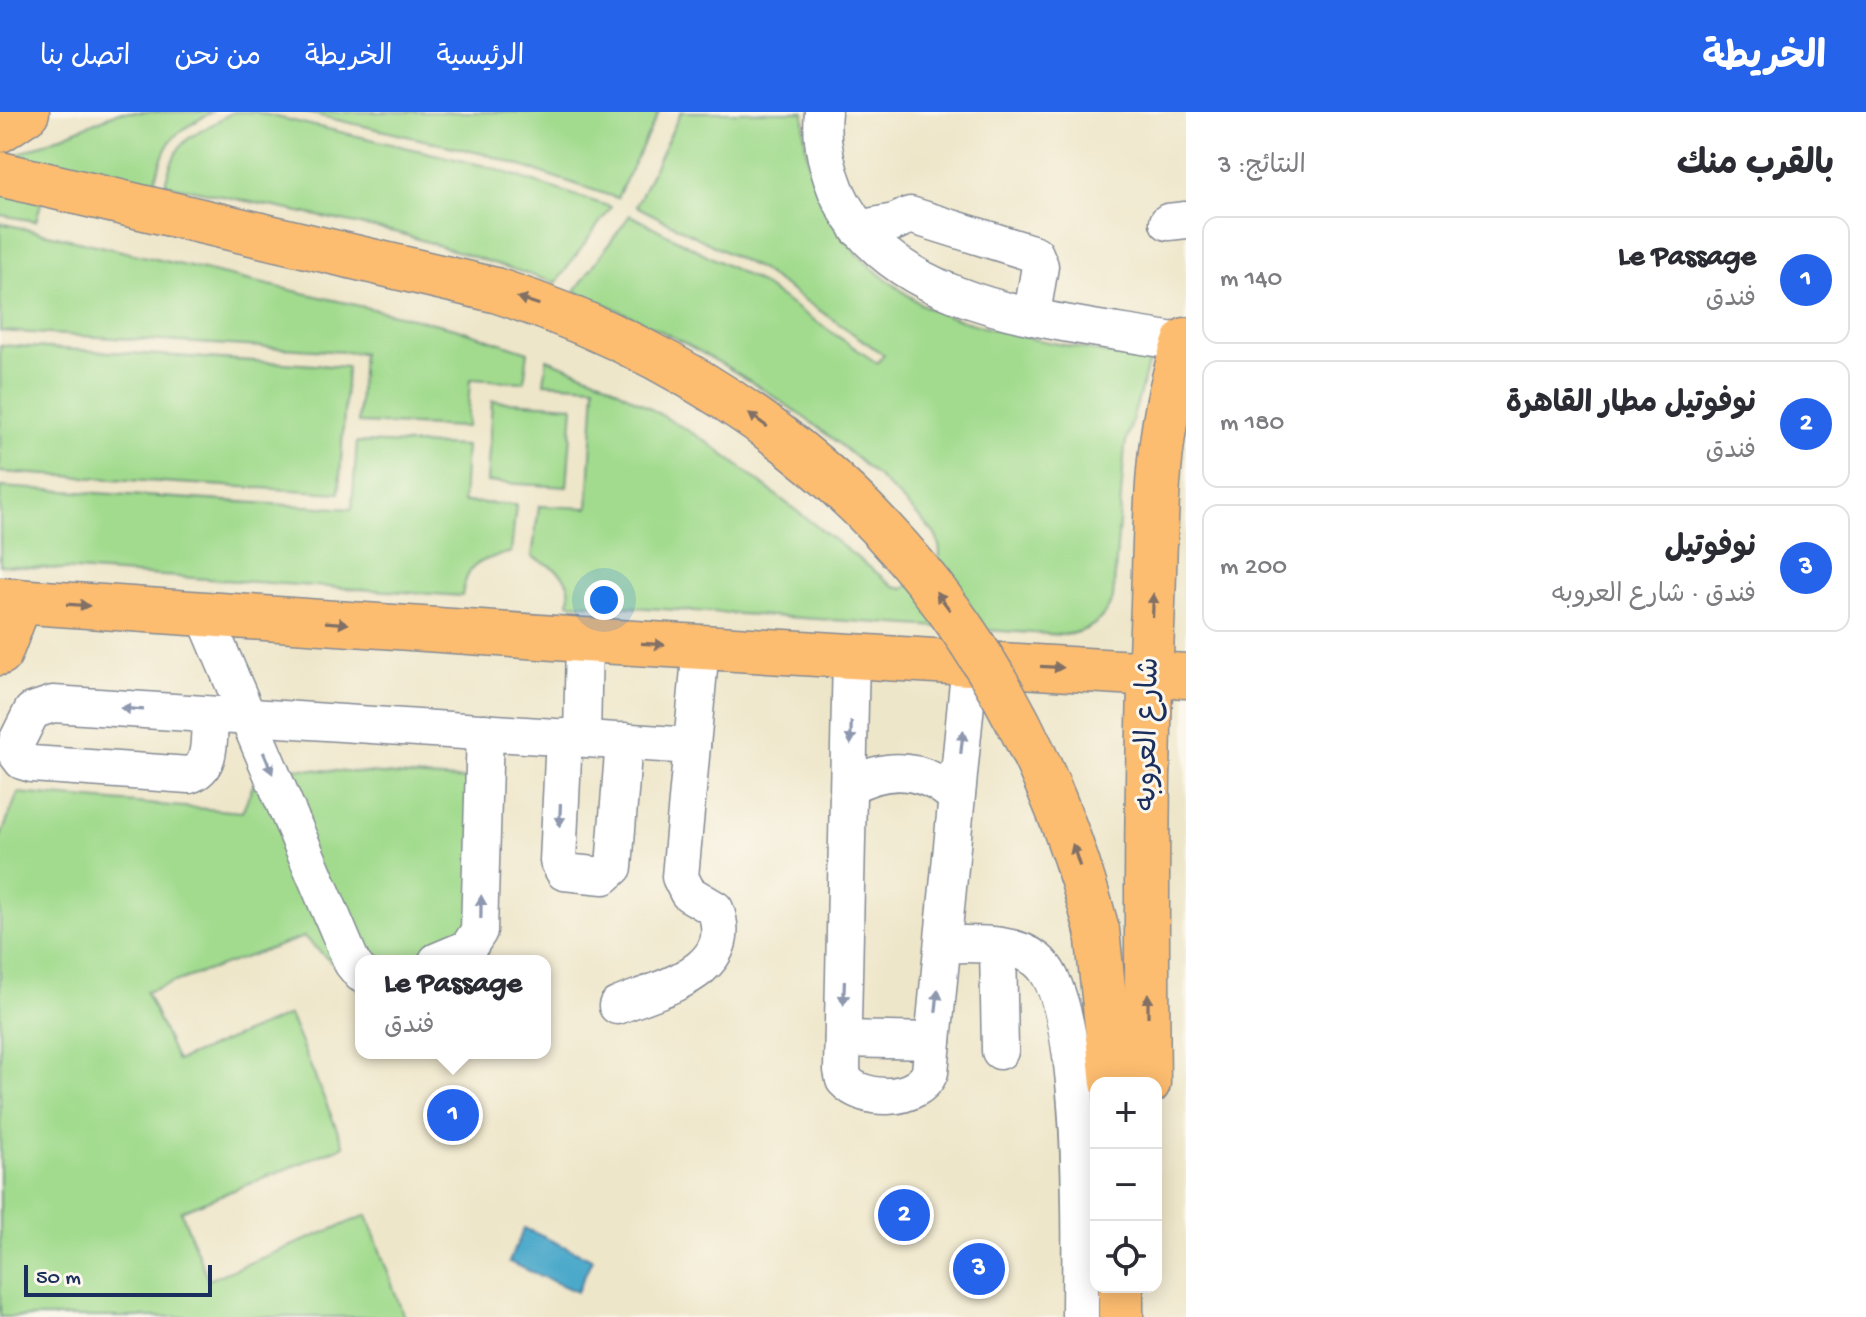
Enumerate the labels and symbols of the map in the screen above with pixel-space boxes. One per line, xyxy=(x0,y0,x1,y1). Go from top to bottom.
one-way arrow xyxy=(516,294,540,306)
one-way arrow xyxy=(747,412,769,428)
your location xyxy=(584,580,624,620)
one-way arrow xyxy=(935,590,951,612)
one-way arrow xyxy=(1146,592,1159,617)
one-way arrow xyxy=(66,599,91,612)
one-way arrow xyxy=(325,617,350,630)
one-way arrow xyxy=(640,638,665,651)
street label: شارع العروبه xyxy=(1131,657,1169,811)
one-way arrow xyxy=(1040,661,1065,674)
one-way arrow xyxy=(119,702,144,715)
one-way arrow xyxy=(845,721,857,746)
one-way arrow xyxy=(956,729,969,754)
one-way arrow xyxy=(261,751,274,775)
one-way arrow xyxy=(554,803,567,828)
one-way arrow xyxy=(1069,843,1081,867)
one-way arrow xyxy=(475,894,487,919)
one-way arrow xyxy=(838,981,850,1006)
one-way arrow xyxy=(931,988,944,1013)
one-way arrow xyxy=(1142,992,1154,1017)
pin: 1 xyxy=(427,1085,479,1145)
pin: 2 xyxy=(878,1185,930,1245)
pin: 3 xyxy=(953,1239,1005,1299)
scale bar xyxy=(24,1261,212,1297)

